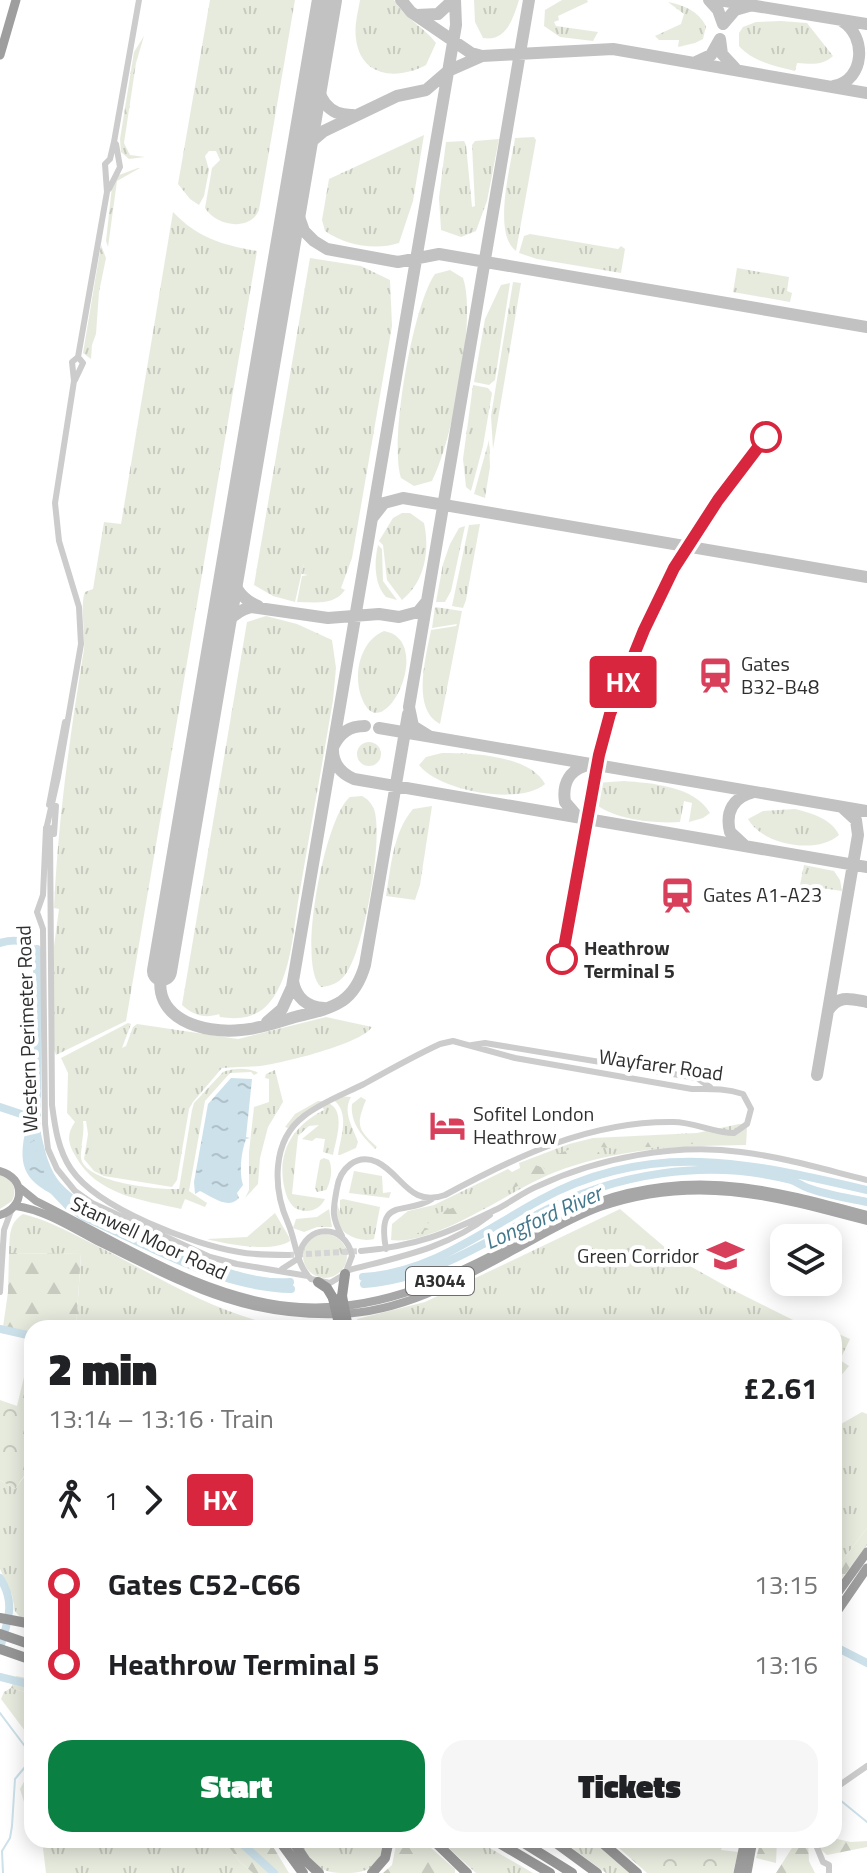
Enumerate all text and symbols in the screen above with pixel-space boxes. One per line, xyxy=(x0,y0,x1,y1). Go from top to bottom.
unlabelled marker xyxy=(751,422,781,452)
place label: Gates B32-B48 xyxy=(741,648,819,702)
line badge: HX xyxy=(587,656,659,708)
station icon: Gates B32-B48 xyxy=(696,656,734,694)
text: HX xyxy=(606,660,640,703)
station icon: Gates A1-A23 xyxy=(658,876,696,914)
place label: Gates A1-A23 xyxy=(703,879,822,910)
street label: Western Perimeter Road xyxy=(7,925,46,1133)
place label: Heathrow Terminal 5 xyxy=(584,932,675,986)
marker: Heathrow Terminal 5 xyxy=(547,944,577,974)
street label: Wayfarer Road xyxy=(597,1040,725,1089)
place label: Sofitel London Heathrow xyxy=(473,1098,594,1152)
hotel icon: Sofitel London Heathrow xyxy=(428,1107,466,1145)
water label: Longford River xyxy=(479,1175,610,1258)
street label: Stanwell Moor Road xyxy=(66,1188,233,1287)
map controls xyxy=(770,1224,842,1296)
button: layers xyxy=(770,1224,842,1296)
school or university icon: Green Corridor xyxy=(706,1237,744,1275)
place label: Green Corridor xyxy=(577,1240,699,1271)
road number: A3044 xyxy=(406,1267,474,1295)
text: 2 min xyxy=(48,1335,157,1402)
text: £2.61 xyxy=(743,1365,818,1411)
text: 13:14 – 13:16 · Train xyxy=(48,1399,274,1438)
icon: walk xyxy=(48,1478,92,1522)
icon: forward xyxy=(131,1478,175,1522)
text: HX xyxy=(203,1478,237,1521)
text: 1 xyxy=(104,1481,119,1520)
text: Gates C52-C66 xyxy=(108,1561,301,1607)
text: 13:15 xyxy=(754,1565,818,1604)
text: Heathrow Terminal 5 xyxy=(108,1641,380,1687)
text: 13:16 xyxy=(754,1645,818,1684)
button: Start xyxy=(48,1740,425,1832)
button: Tickets xyxy=(441,1740,818,1832)

